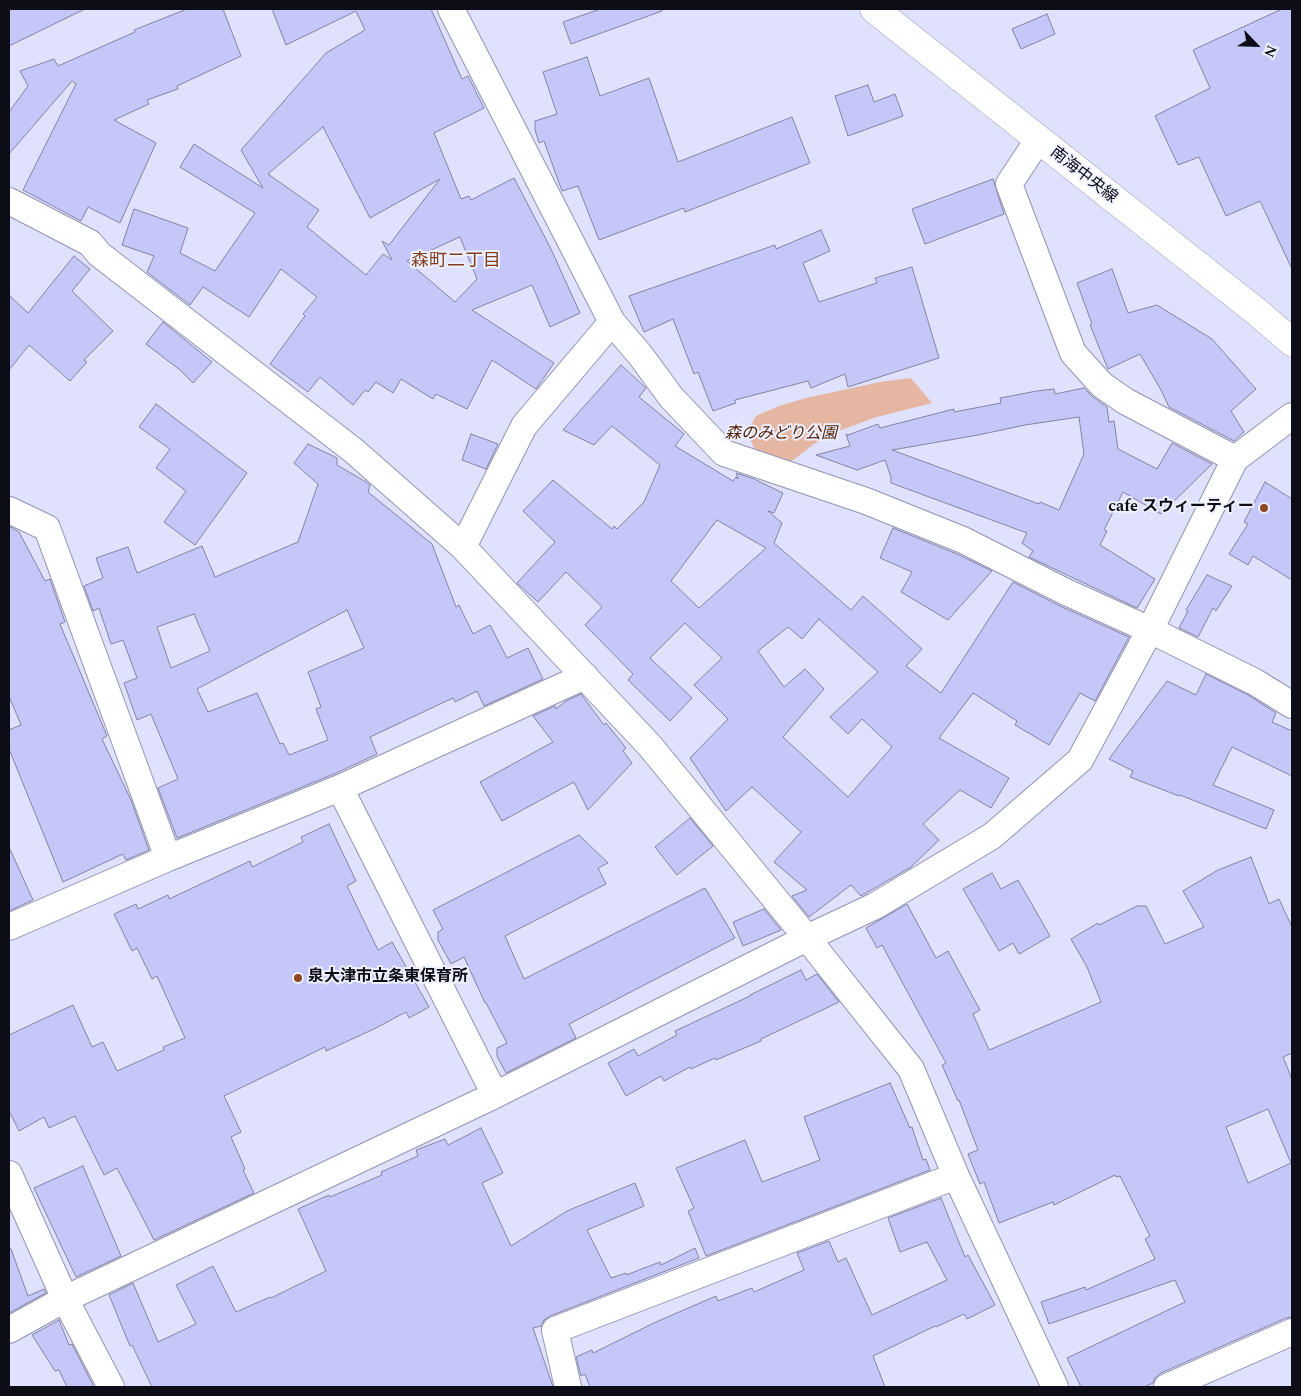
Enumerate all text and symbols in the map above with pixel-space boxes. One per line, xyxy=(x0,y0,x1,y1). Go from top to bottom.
north arrow xyxy=(1231,20,1281,70)
text: N xyxy=(1258,42,1282,61)
street label: 南海中央線 xyxy=(1046,144,1120,208)
district label: 森町二丁目 xyxy=(411,251,501,273)
park label: 森のみどり公園 xyxy=(725,425,837,445)
place label: cafe スウィーティー xyxy=(1108,498,1254,518)
marker: cafe スウィーティー xyxy=(1258,502,1270,514)
place label: 泉大津市立条東保育所 xyxy=(308,968,468,988)
marker: 泉大津市立条東保育所 xyxy=(292,972,304,984)

